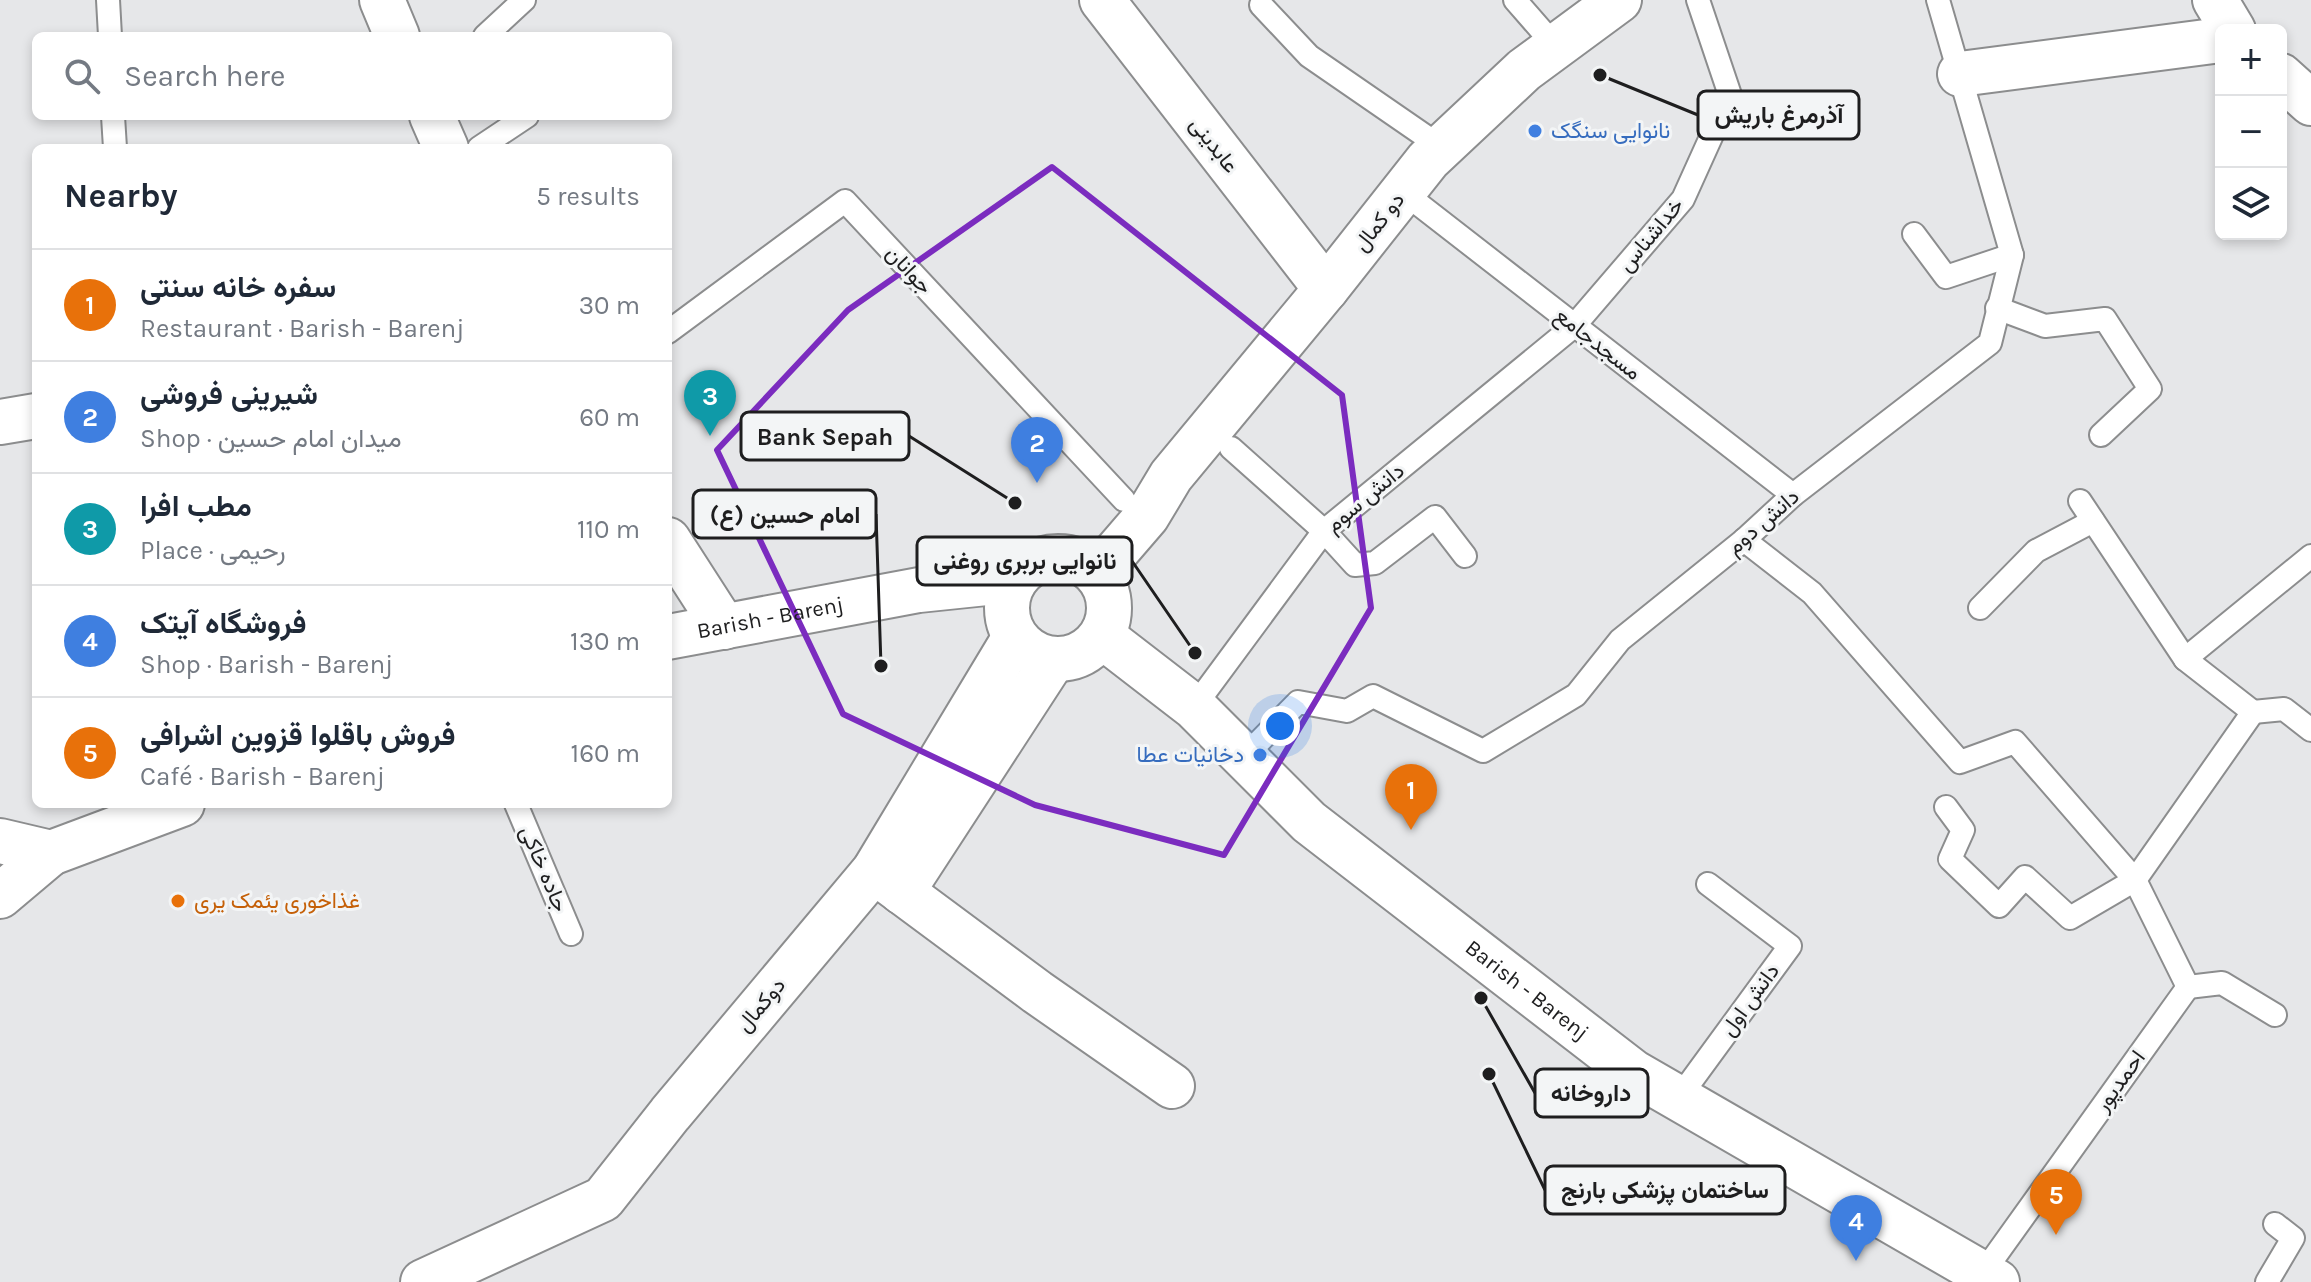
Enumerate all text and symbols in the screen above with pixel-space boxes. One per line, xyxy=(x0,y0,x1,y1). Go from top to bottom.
map controls xyxy=(2215,24,2287,240)
button: + xyxy=(2215,24,2287,96)
search box xyxy=(32,32,672,120)
icon: search xyxy=(60,54,104,98)
text: Search here xyxy=(124,58,285,94)
callout: آذرمرغ باریش xyxy=(1698,91,1859,139)
button: − xyxy=(2215,96,2287,168)
text: آذرمرغ باریش xyxy=(1714,101,1845,131)
street label: عابدینی xyxy=(1184,112,1244,178)
place label: نانوایی سنگک xyxy=(1551,118,1670,144)
marker: نانوایی سنگک xyxy=(1526,122,1544,140)
button: layers xyxy=(2215,168,2287,240)
text: Nearby xyxy=(64,176,178,216)
text: 5 results xyxy=(536,181,640,212)
street label: دو کمال xyxy=(1348,187,1410,257)
street label: خداشناس xyxy=(1613,193,1689,277)
street label: جوانان xyxy=(880,240,938,300)
text: سفره خانه سنتی xyxy=(140,269,336,305)
text: 1 xyxy=(85,290,95,321)
text: 30 m xyxy=(579,290,640,321)
street label: مسجدجامع xyxy=(1549,302,1646,387)
text: Restaurant · Barish - Barenj xyxy=(140,313,464,344)
pin: 3 xyxy=(684,370,736,436)
text: شیرینی فروشی xyxy=(140,376,318,412)
text: 2 xyxy=(82,402,98,433)
text: 60 m xyxy=(579,402,640,433)
callout: Bank Sepah xyxy=(741,412,909,460)
pin: 2 xyxy=(1011,417,1063,483)
text: Shop · میدان امام حسین xyxy=(140,423,402,454)
text: Bank Sepah xyxy=(757,423,893,451)
street label: دانش سوم xyxy=(1320,458,1410,539)
street label: دانش دوم xyxy=(1721,483,1805,561)
text: مطب افرا xyxy=(140,488,252,524)
callout: امام حسین (ع) xyxy=(693,490,876,538)
text: امام حسین (ع) xyxy=(710,501,860,531)
text: 3 xyxy=(82,514,98,545)
text: 110 m xyxy=(577,514,640,545)
text: Place · رحیمی xyxy=(140,535,286,566)
callout: نانوایی بربری روغنی xyxy=(917,537,1132,585)
text: نانوایی بربری روغنی xyxy=(933,547,1117,576)
street label: Barish - Barenj xyxy=(695,591,846,644)
text: فروشگاه آیتک xyxy=(140,605,307,641)
text: 4 xyxy=(82,626,98,657)
text: 130 m xyxy=(570,626,640,657)
text: Shop · Barish - Barenj xyxy=(140,649,393,680)
your location xyxy=(1260,706,1300,746)
text: فروش باقلوا قزوین اشرافی xyxy=(140,717,456,753)
text: 5 xyxy=(82,738,98,769)
text: 160 m xyxy=(571,738,640,769)
place label: دخانیات عطا xyxy=(1136,742,1244,768)
marker: دخانیات عطا xyxy=(1251,746,1269,764)
text: Café · Barish - Barenj xyxy=(140,761,385,792)
pin: 1 xyxy=(1385,764,1437,830)
street label: جاده خاکی xyxy=(514,822,574,916)
place label: غذاخوری یئمک یری xyxy=(194,888,360,914)
marker: غذاخوری یئمک یری xyxy=(169,892,187,910)
street label: Barish - Barenj xyxy=(1460,934,1594,1046)
street label: دانش اول xyxy=(1715,959,1785,1041)
street label: دوکمال xyxy=(731,973,791,1037)
street label: احمدپور xyxy=(2088,1045,2152,1118)
callout: داروخانه xyxy=(1535,1069,1648,1117)
text: داروخانه xyxy=(1551,1079,1631,1108)
callout: ساختمان پزشکی بارنج xyxy=(1545,1166,1785,1214)
pin: 5 xyxy=(2030,1169,2082,1235)
text: ساختمان پزشکی بارنج xyxy=(1561,1176,1769,1207)
pin: 4 xyxy=(1830,1195,1882,1261)

